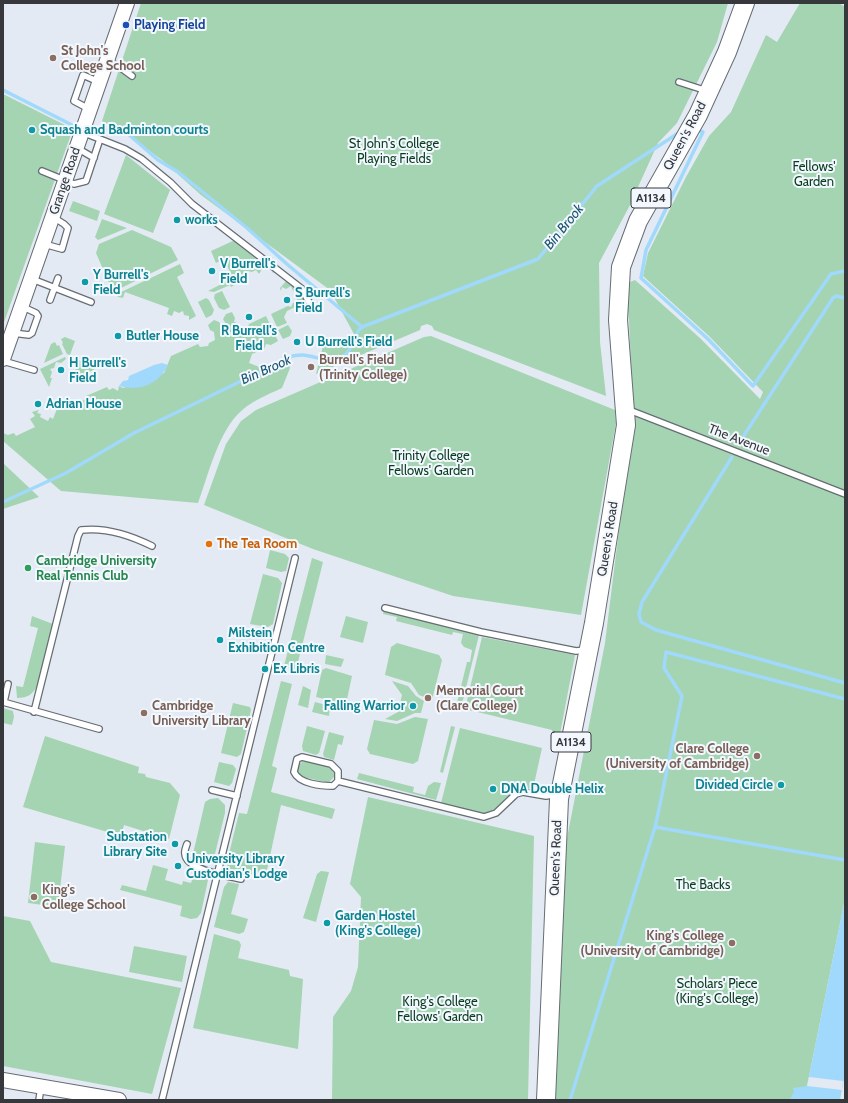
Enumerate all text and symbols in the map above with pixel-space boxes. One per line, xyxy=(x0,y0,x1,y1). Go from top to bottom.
place label: Playing Field xyxy=(134,17,205,33)
marker: Playing Field xyxy=(121,20,131,30)
place label: St John's College School xyxy=(61,43,145,74)
marker: St John's College School xyxy=(48,53,58,63)
street label: Queen's Road xyxy=(660,99,710,173)
place label: Squash and Badminton courts xyxy=(40,122,208,138)
marker: Squash and Badminton courts xyxy=(27,125,37,135)
park label: St John's College Playing Fields xyxy=(349,136,439,167)
street label: Grange Road xyxy=(46,145,84,217)
park label: Fellows' Garden xyxy=(792,159,836,190)
road number: A1134 xyxy=(631,188,671,208)
water label: Bin Brook xyxy=(541,201,587,253)
place label: works xyxy=(185,212,218,228)
marker: works xyxy=(172,215,182,225)
place label: V Burrell's Field xyxy=(220,256,276,287)
marker: V Burrell's Field xyxy=(207,266,217,276)
place label: Y Burrell's Field xyxy=(93,267,149,298)
marker: Y Burrell's Field xyxy=(80,277,90,287)
place label: S Burrell's Field xyxy=(295,285,350,316)
marker: S Burrell's Field xyxy=(282,295,292,305)
marker: R Burrell's Field xyxy=(244,312,254,322)
place label: R Burrell's Field xyxy=(221,323,277,354)
place label: Butler House xyxy=(126,328,199,344)
marker: Butler House xyxy=(113,331,123,341)
place label: U Burrell's Field xyxy=(305,334,392,350)
marker: U Burrell's Field xyxy=(292,337,302,347)
water label: Bin Brook xyxy=(238,351,294,389)
place label: Burrell's Field (Trinity College) xyxy=(319,352,407,383)
place label: H Burrell's Field xyxy=(69,355,126,386)
marker: Burrell's Field (Trinity College) xyxy=(306,362,316,372)
marker: H Burrell's Field xyxy=(56,365,66,375)
place label: Adrian House xyxy=(46,396,121,412)
marker: Adrian House xyxy=(33,399,43,409)
street label: The Avenue xyxy=(706,421,772,459)
park label: Trinity College Fellows' Garden xyxy=(388,448,474,479)
street label: Queen's Road xyxy=(594,500,622,578)
place label: The Tea Room xyxy=(217,536,297,552)
marker: The Tea Room xyxy=(204,539,214,549)
place label: Cambridge University Real Tennis Club xyxy=(36,553,157,584)
marker: Cambridge University Real Tennis Club xyxy=(23,563,33,573)
place label: Milstein Exhibition Centre xyxy=(228,625,325,656)
marker: Milstein Exhibition Centre xyxy=(215,635,225,645)
place label: Ex Libris xyxy=(273,661,320,677)
marker: Ex Libris xyxy=(260,664,270,674)
place label: Memorial Court (Clare College) xyxy=(436,683,523,714)
marker: Memorial Court (Clare College) xyxy=(423,693,433,703)
place label: Cambridge University Library xyxy=(152,698,251,729)
place label: Falling Warrior xyxy=(324,698,405,714)
marker: Falling Warrior xyxy=(408,701,418,711)
marker: Cambridge University Library xyxy=(139,708,149,718)
road number: A1134 xyxy=(551,732,591,752)
place label: Clare College (University of Cambridge) xyxy=(605,741,749,772)
marker: Clare College (University of Cambridge) xyxy=(752,751,762,761)
place label: Divided Circle xyxy=(695,777,773,793)
marker: Divided Circle xyxy=(776,780,786,790)
place label: DNA Double Helix xyxy=(501,781,604,797)
marker: DNA Double Helix xyxy=(488,784,498,794)
street label: Queen's Road xyxy=(547,820,565,896)
place label: Substation Library Site xyxy=(103,829,167,860)
marker: Substation Library Site xyxy=(170,839,180,849)
place label: University Library Custodian's Lodge xyxy=(186,851,287,882)
marker: University Library Custodian's Lodge xyxy=(173,861,183,871)
park label: The Backs xyxy=(676,877,730,893)
place label: King's College School xyxy=(42,882,126,913)
marker: King's College School xyxy=(29,892,39,902)
place label: Garden Hostel (King's College) xyxy=(335,908,421,939)
marker: Garden Hostel (King's College) xyxy=(322,918,332,928)
place label: King's College (University of Cambridge) xyxy=(580,928,724,959)
marker: King's College (University of Cambridge) xyxy=(727,938,737,948)
park label: Scholars' Piece (King's College) xyxy=(675,976,759,1007)
park label: King's College Fellows' Garden xyxy=(397,994,483,1025)

